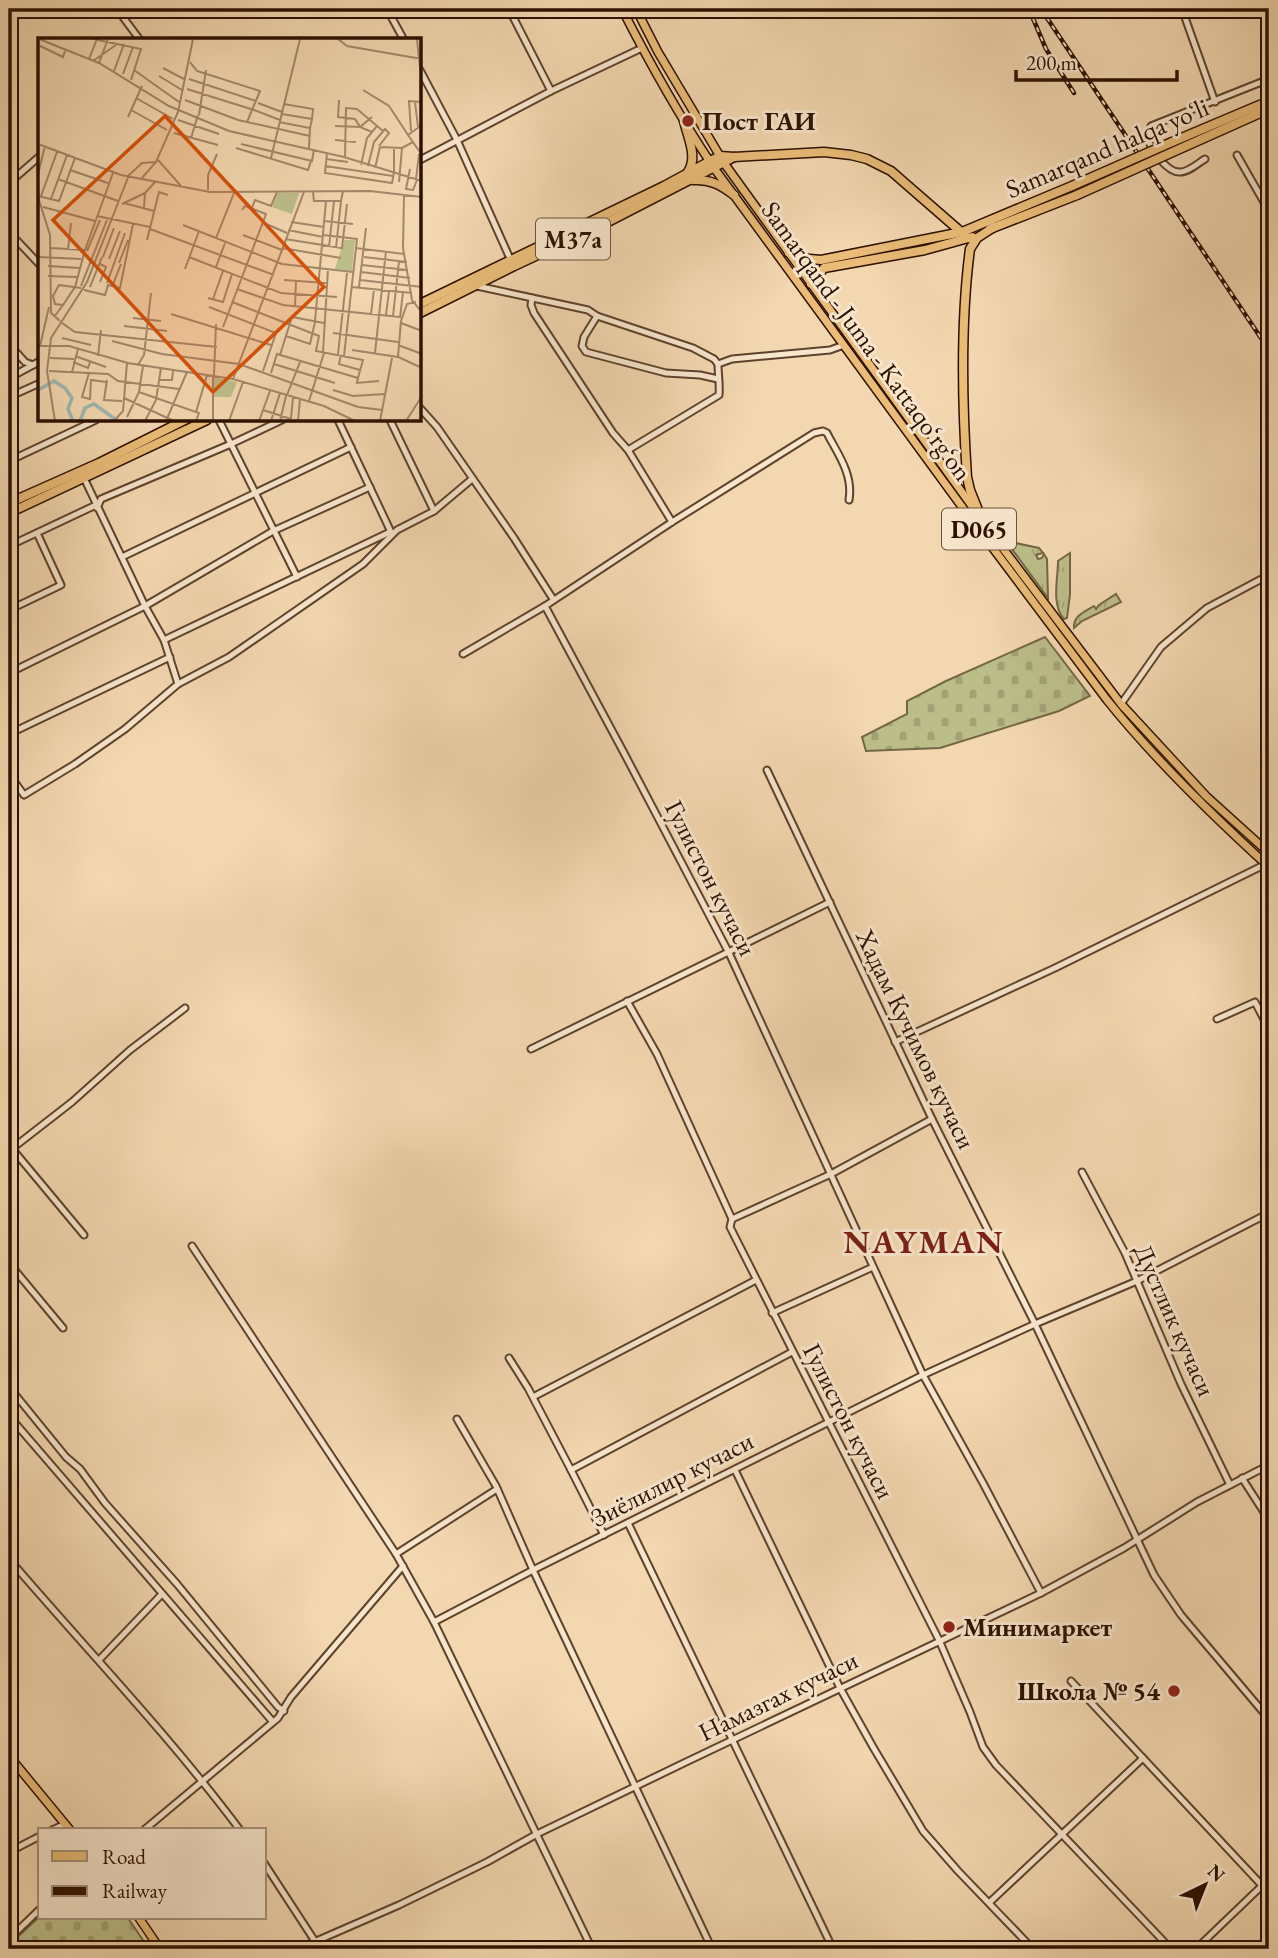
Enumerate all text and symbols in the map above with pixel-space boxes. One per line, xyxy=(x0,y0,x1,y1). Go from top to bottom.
inset map xyxy=(38,38,422,422)
scale bar xyxy=(1016,38,1176,82)
text: 200 m xyxy=(1026,49,1077,76)
street label: Samarqand halqa yoʻli xyxy=(1000,90,1214,206)
place label: Пост ГАИ xyxy=(702,104,816,138)
marker: Пост ГАИ xyxy=(680,113,696,129)
street label: Samarqand - Juma - Kattaqo‘rg‘on xyxy=(754,194,980,488)
road number: M37a xyxy=(536,219,610,260)
road number: D065 xyxy=(942,508,1016,550)
street label: Гулистон кучаси xyxy=(657,794,765,962)
street label: Хадам Кучимов кучаси xyxy=(848,923,984,1155)
district label: NAYMAN xyxy=(843,1220,1005,1263)
street label: Дустлик кучаси xyxy=(1126,1239,1224,1402)
street label: Гулистон кучаси xyxy=(795,1337,903,1505)
street label: Зиёлилир кучаси xyxy=(585,1423,759,1535)
place label: Минимаркет xyxy=(963,1610,1112,1644)
marker: Минимаркет xyxy=(941,1619,957,1635)
street label: Намазгах кучаси xyxy=(693,1643,864,1749)
place label: Школа № 54 xyxy=(1017,1674,1160,1708)
marker: Школа № 54 xyxy=(1166,1683,1182,1699)
legend xyxy=(38,1828,266,1920)
text: Road xyxy=(102,1843,146,1870)
north arrow xyxy=(1170,1850,1240,1920)
text: N xyxy=(1202,1859,1231,1888)
text: Railway xyxy=(102,1877,168,1904)

